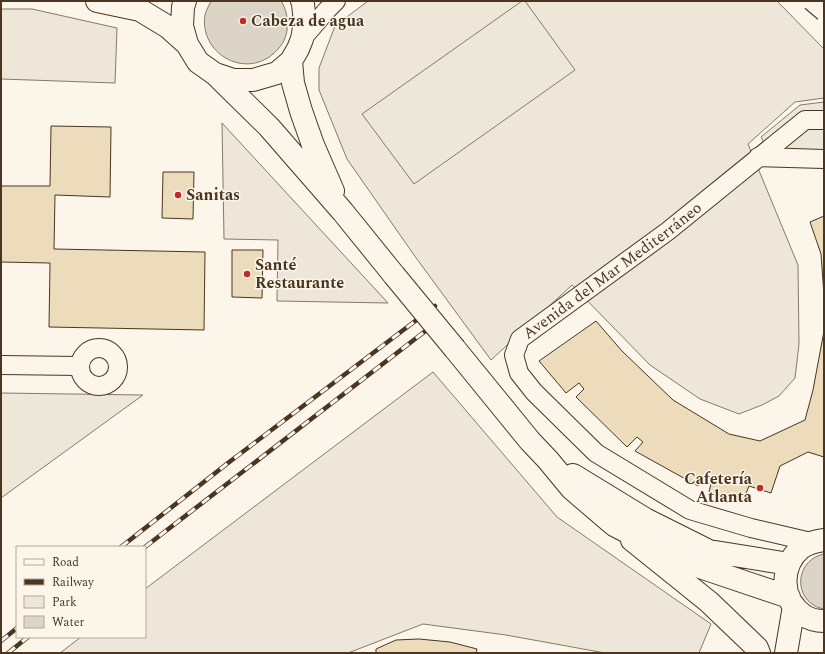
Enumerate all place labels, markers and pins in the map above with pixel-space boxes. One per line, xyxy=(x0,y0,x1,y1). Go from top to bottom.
place label: Cabeza de agua xyxy=(251,9,365,33)
marker: Cabeza de agua xyxy=(238,16,248,26)
place label: Sanitas xyxy=(186,183,240,207)
marker: Sanitas xyxy=(173,190,183,200)
place label: Santé Restaurante xyxy=(255,253,344,295)
marker: Santé Restaurante xyxy=(242,269,252,279)
place label: Cafetería Atlanta xyxy=(684,467,753,509)
marker: Cafetería Atlanta xyxy=(755,483,765,493)

